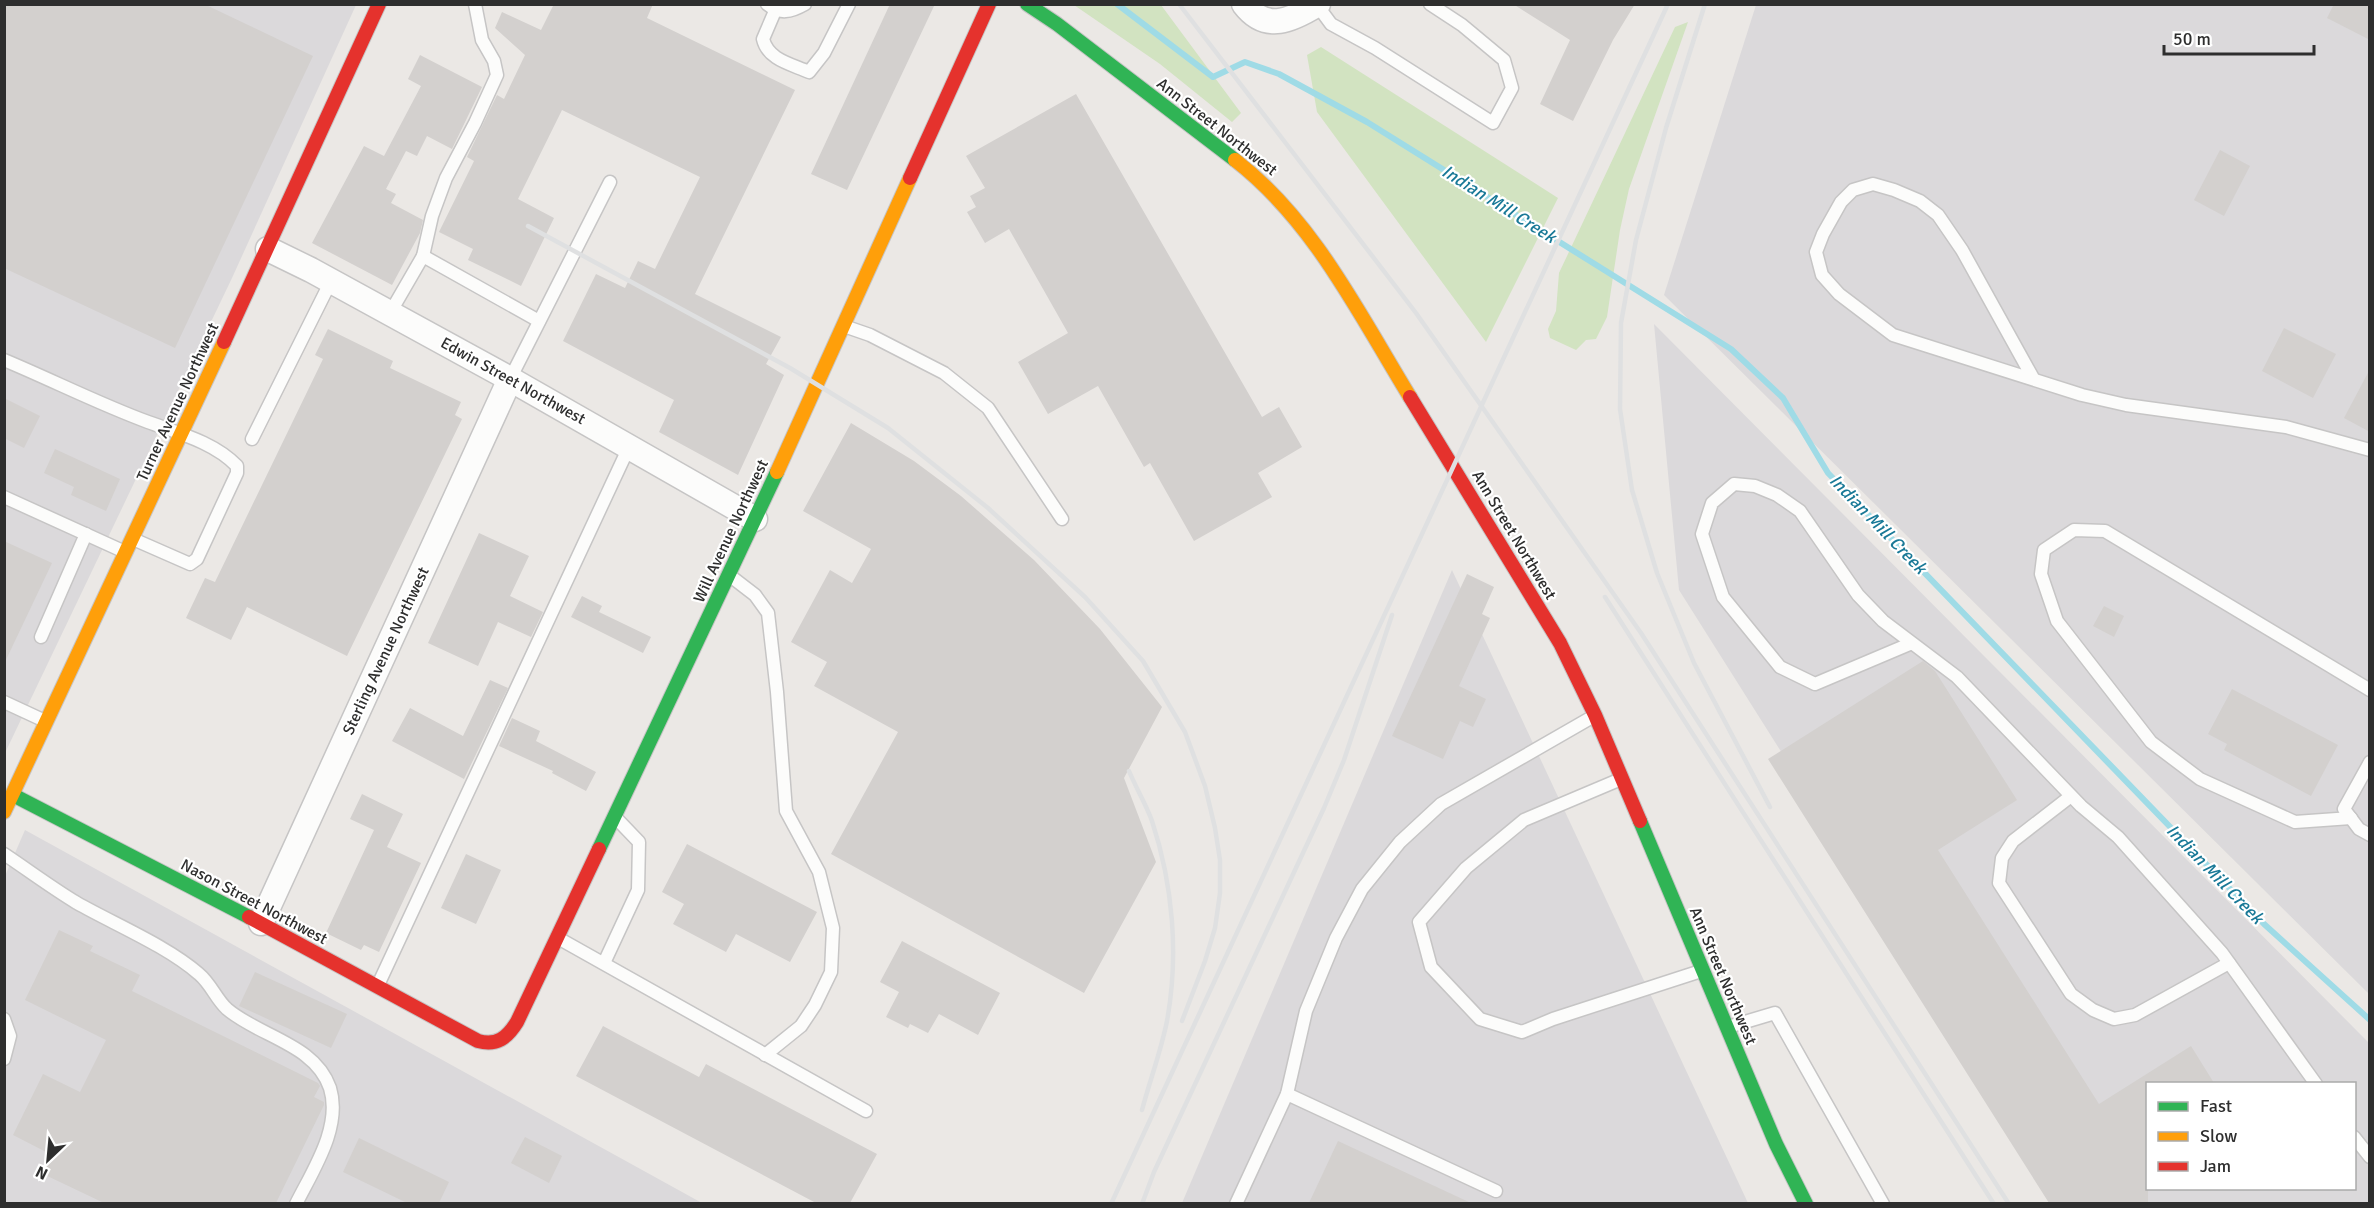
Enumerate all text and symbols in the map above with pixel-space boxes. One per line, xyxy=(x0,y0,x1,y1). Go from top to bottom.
scale bar xyxy=(2164,18,2314,56)
text: 50 m xyxy=(2173,28,2211,50)
street label: Ann Street Northwest xyxy=(1153,74,1282,180)
water label: Indian Mill Creek xyxy=(1438,160,1562,249)
street label: Turner Avenue Northwest xyxy=(133,319,224,484)
street label: Edwin Street Northwest xyxy=(437,333,589,429)
street label: Will Avenue Northwest xyxy=(689,456,773,606)
street label: Ann Street Northwest xyxy=(1467,467,1561,604)
water label: Indian Mill Creek xyxy=(1825,469,1933,580)
street label: Sterling Avenue Northwest xyxy=(338,564,434,738)
water label: Indian Mill Creek xyxy=(2162,819,2270,930)
street label: Nason Street Northwest xyxy=(177,855,331,949)
street label: Ann Street Northwest xyxy=(1685,904,1761,1048)
legend xyxy=(2146,1082,2356,1190)
text: Fast xyxy=(2200,1095,2232,1117)
text: Slow xyxy=(2200,1125,2237,1147)
north arrow xyxy=(18,1130,78,1190)
text: Jam xyxy=(2200,1155,2231,1177)
text: N xyxy=(32,1161,51,1184)

